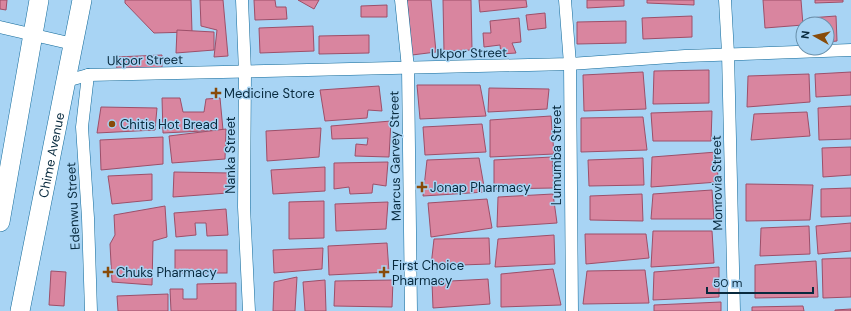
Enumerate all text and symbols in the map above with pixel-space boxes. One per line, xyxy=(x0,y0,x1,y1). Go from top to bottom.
north arrow xyxy=(795,16,835,56)
text: N xyxy=(798,30,813,40)
street label: Ukpor Street xyxy=(431,44,507,62)
street label: Ukpor Street xyxy=(107,51,183,69)
place label: Medicine Store xyxy=(224,85,315,102)
marker: Medicine Store xyxy=(211,88,221,98)
street label: Marcus Garvey Street xyxy=(385,91,405,221)
street label: Lumumba Street xyxy=(548,105,565,205)
street label: Chime Avenue xyxy=(34,111,68,199)
place label: Chitis Hot Bread xyxy=(120,116,218,133)
street label: Nanka Street xyxy=(222,116,239,194)
marker: Chitis Hot Bread xyxy=(107,119,117,129)
street label: Monrovia Street xyxy=(708,135,726,231)
street label: Edenwu Street xyxy=(62,162,84,250)
place label: Jonap Pharmacy xyxy=(430,179,531,196)
marker: Jonap Pharmacy xyxy=(417,182,427,192)
place label: First Choice Pharmacy xyxy=(392,257,464,289)
place label: Chuks Pharmacy xyxy=(116,264,217,281)
marker: Chuks Pharmacy xyxy=(103,267,113,277)
marker: First Choice Pharmacy xyxy=(379,267,389,277)
scale bar xyxy=(707,269,813,295)
text: 50 m xyxy=(713,275,742,291)

